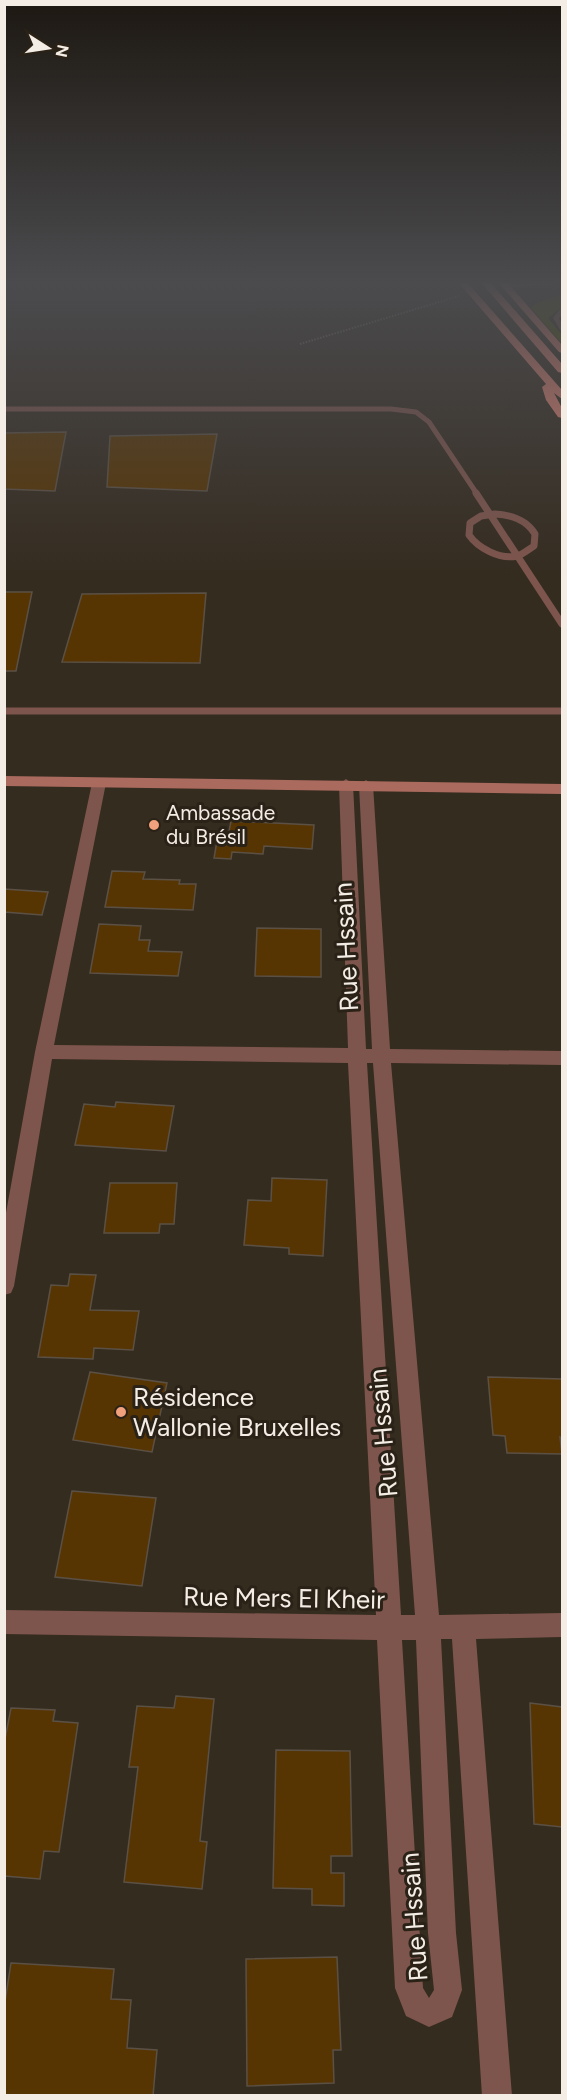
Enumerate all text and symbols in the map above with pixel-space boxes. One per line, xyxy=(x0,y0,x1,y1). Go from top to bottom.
north arrow xyxy=(18,18,78,78)
text: N xyxy=(52,43,73,59)
place label: Ambassade du Brésil xyxy=(166,800,275,849)
marker: Ambassade du Brésil xyxy=(147,818,161,832)
street label: Rue Hssain xyxy=(327,882,365,1012)
street label: Rue Hssain xyxy=(361,1367,405,1499)
place label: Résidence Wallonie Bruxelles xyxy=(133,1381,341,1443)
marker: Résidence Wallonie Bruxelles xyxy=(114,1405,128,1419)
street label: Rue Mers El Kheir xyxy=(183,1580,385,1616)
street label: Rue Hssain xyxy=(394,1852,434,1982)

